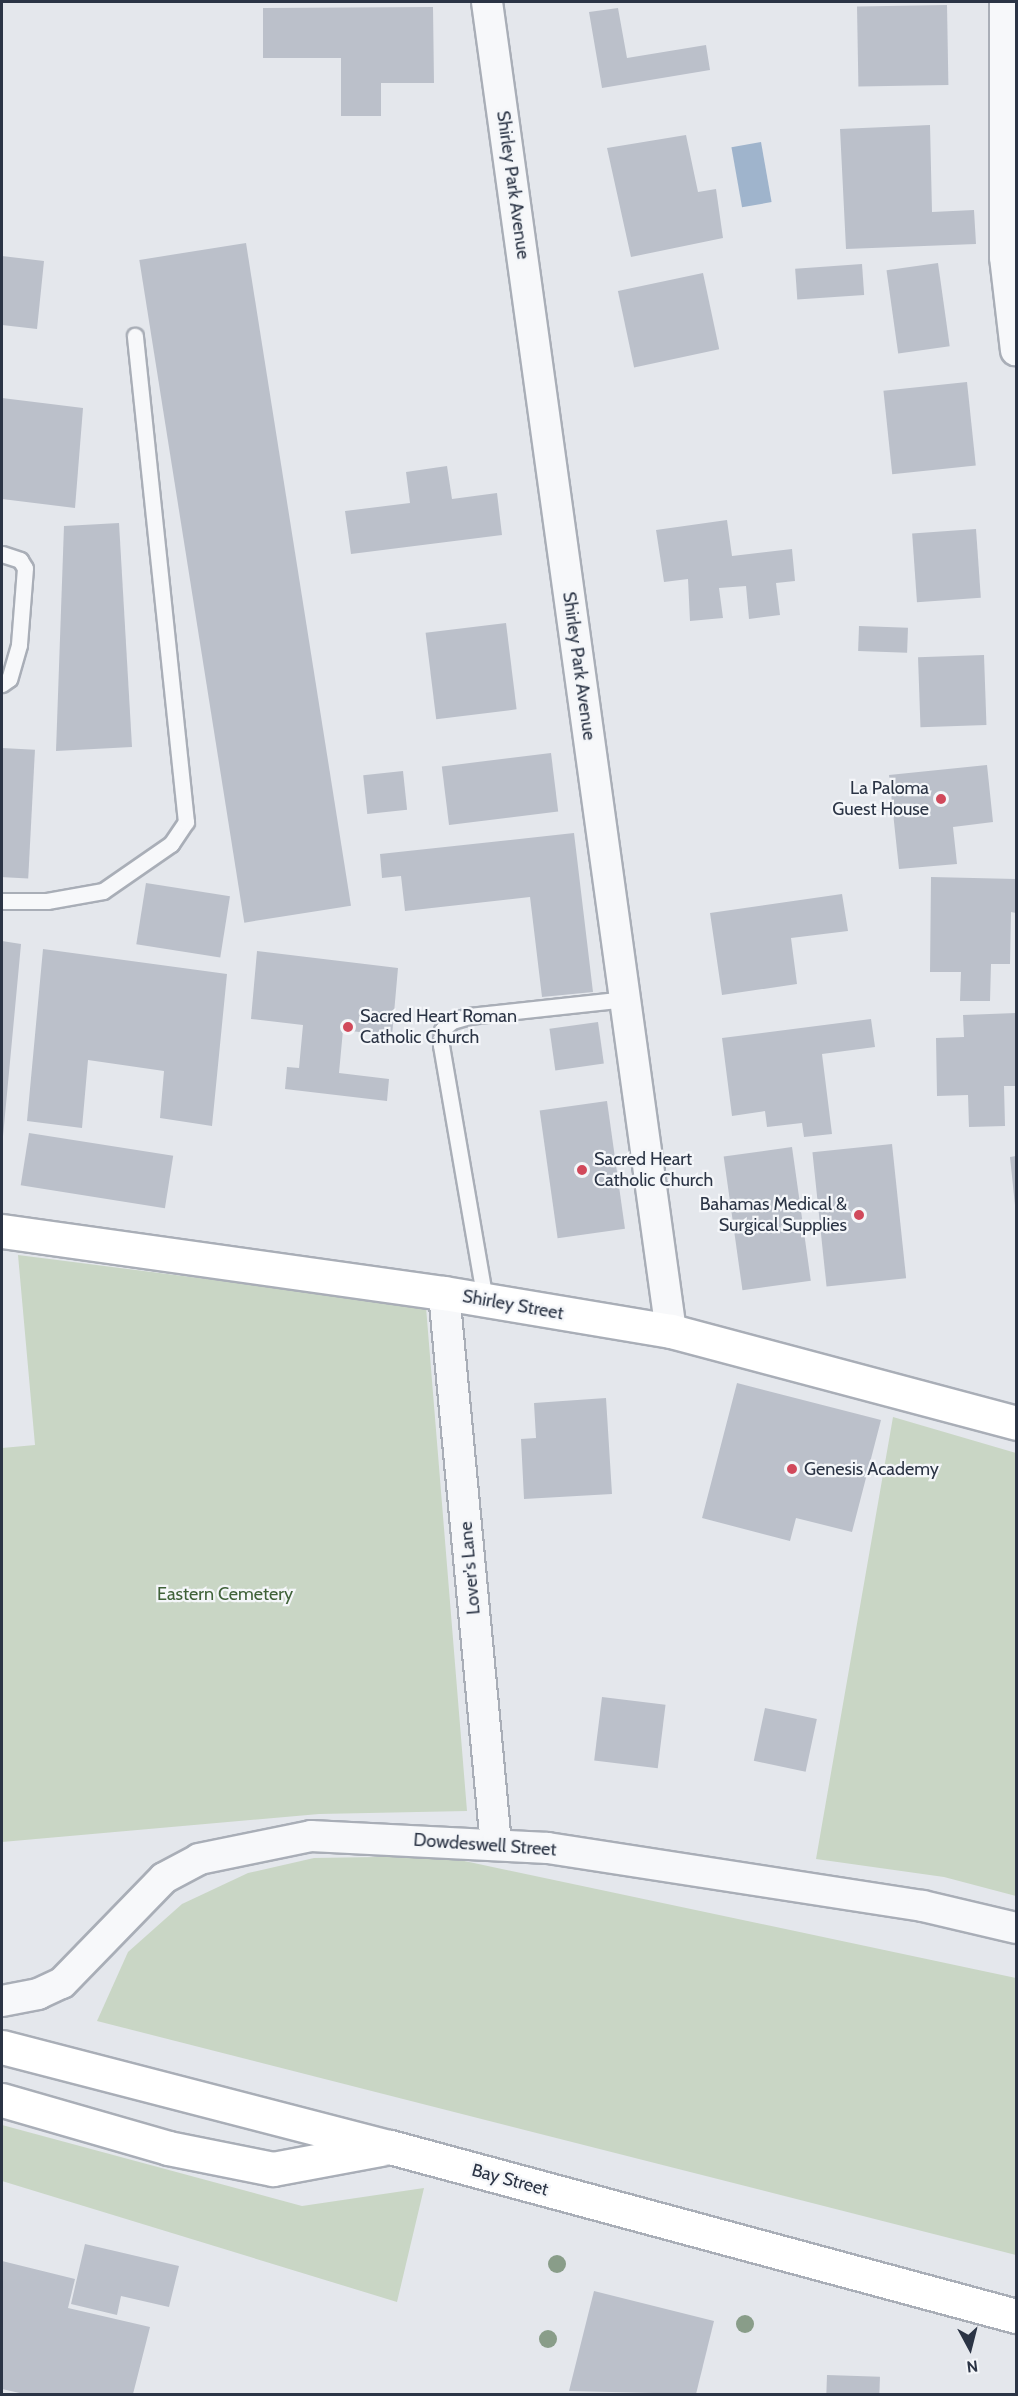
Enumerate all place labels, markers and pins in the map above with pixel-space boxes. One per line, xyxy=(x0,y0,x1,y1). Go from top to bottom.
place label: La Paloma Guest House xyxy=(832,778,929,820)
marker: La Paloma Guest House xyxy=(934,792,948,806)
place label: Sacred Heart Roman Catholic Church xyxy=(360,1006,517,1048)
marker: Sacred Heart Roman Catholic Church xyxy=(341,1020,355,1034)
place label: Sacred Heart Catholic Church xyxy=(594,1149,713,1192)
marker: Sacred Heart Catholic Church xyxy=(575,1163,589,1177)
place label: Bahamas Medical & Surgical Supplies xyxy=(700,1194,847,1236)
marker: Bahamas Medical & Surgical Supplies xyxy=(852,1208,866,1222)
place label: Genesis Academy xyxy=(804,1458,939,1480)
marker: Genesis Academy xyxy=(785,1462,799,1476)

